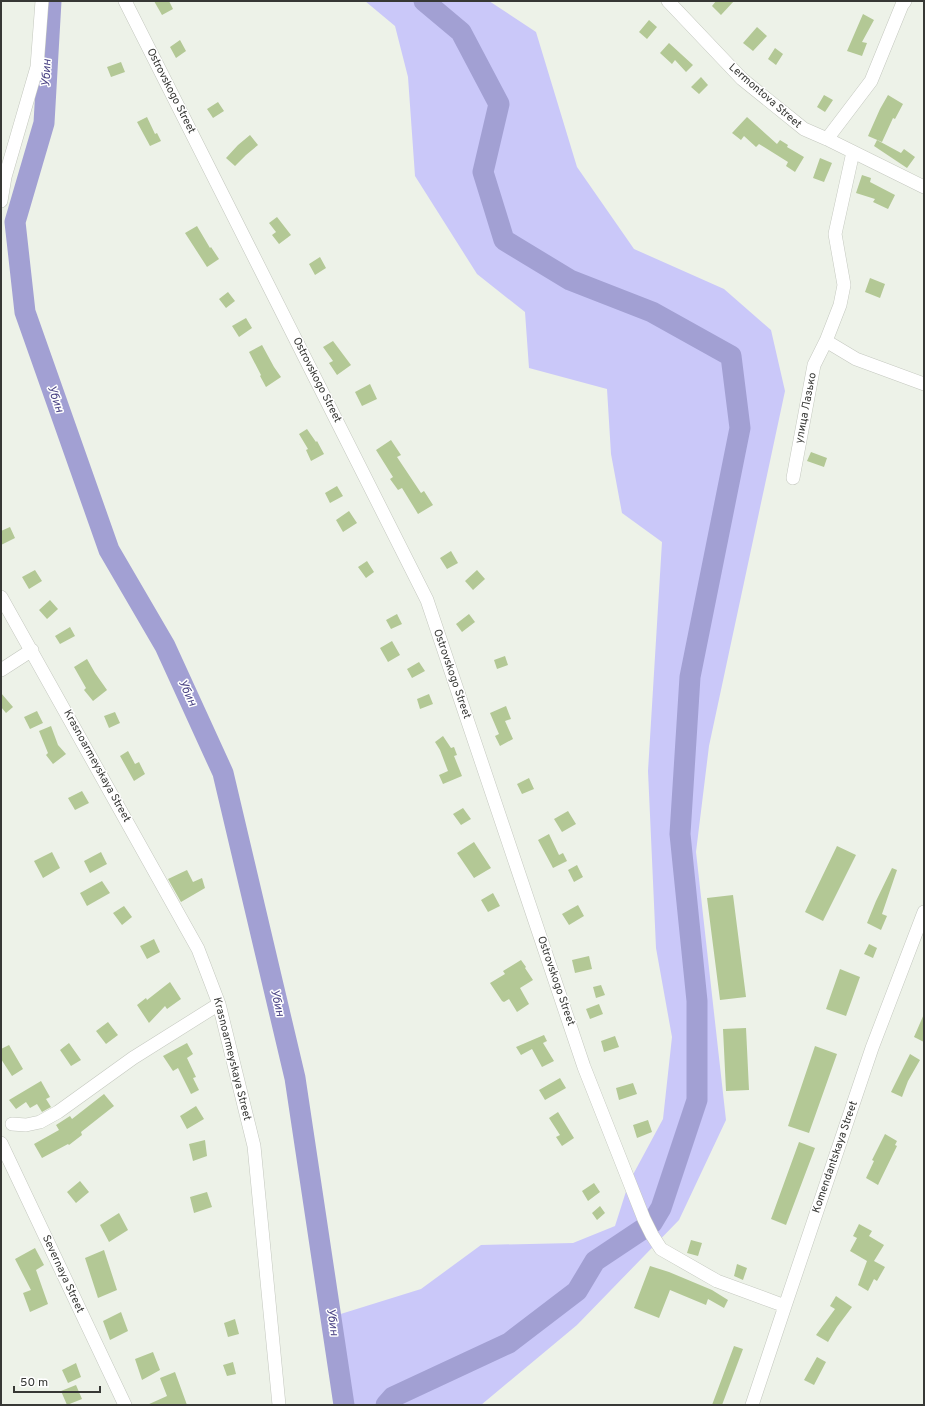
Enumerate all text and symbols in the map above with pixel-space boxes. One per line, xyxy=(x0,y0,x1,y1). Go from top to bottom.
street label: Ostrovskogo Street xyxy=(143,46,199,136)
water label: Убин xyxy=(38,58,56,87)
street label: Lermontova Street xyxy=(726,60,804,132)
street label: Ostrovskogo Street xyxy=(289,335,345,425)
street label: улица Лазько xyxy=(792,371,820,445)
water label: Убин xyxy=(43,383,67,416)
street label: Ostrovskogo Street xyxy=(430,627,474,721)
water label: Убин xyxy=(174,677,201,710)
street label: Krasnoarmeyskaya Street xyxy=(60,707,134,825)
street label: Ostrovskogo Street xyxy=(534,934,578,1028)
water label: Убин xyxy=(266,988,288,1019)
street label: Krasnoarmeyskaya Street xyxy=(210,996,254,1122)
street label: Komendantskaya Street xyxy=(809,1099,861,1215)
street label: Severnaya Street xyxy=(39,1233,87,1315)
water label: Убин xyxy=(322,1307,342,1338)
scale bar xyxy=(14,1368,100,1394)
text: 50 m xyxy=(20,1375,48,1391)

